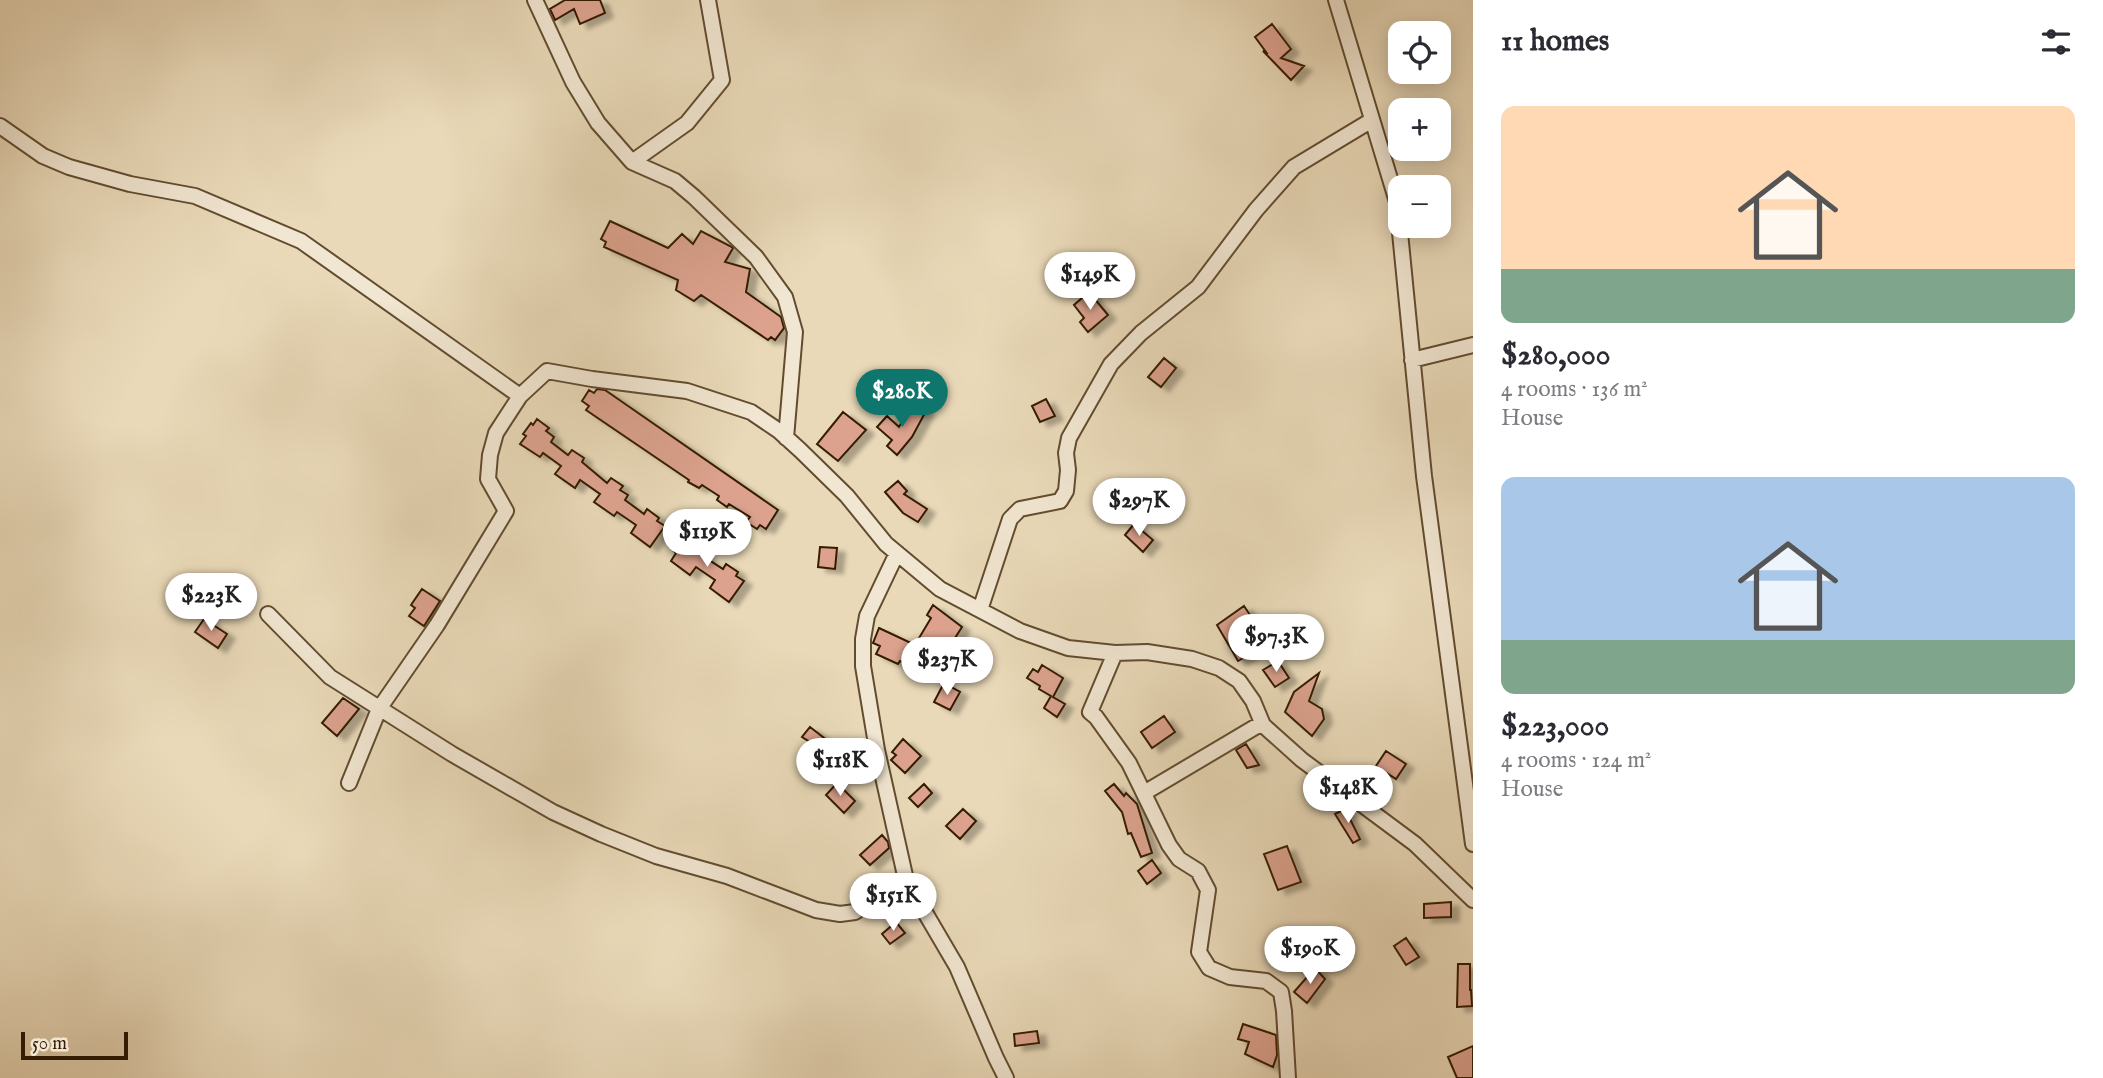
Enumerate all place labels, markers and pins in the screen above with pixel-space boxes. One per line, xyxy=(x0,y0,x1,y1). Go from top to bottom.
pin: $149K xyxy=(1041,252,1139,312)
pin: $280K xyxy=(853,370,951,429)
pin: $297K xyxy=(1090,478,1188,538)
pin: $119K xyxy=(658,510,756,569)
pin: $223K xyxy=(162,574,260,633)
pin: $97.3K xyxy=(1219,614,1333,674)
pin: $237K xyxy=(898,638,996,697)
pin: $118K xyxy=(791,738,889,798)
pin: $148K xyxy=(1299,766,1397,825)
pin: $151K xyxy=(844,874,942,933)
pin: $190K xyxy=(1261,926,1359,986)

